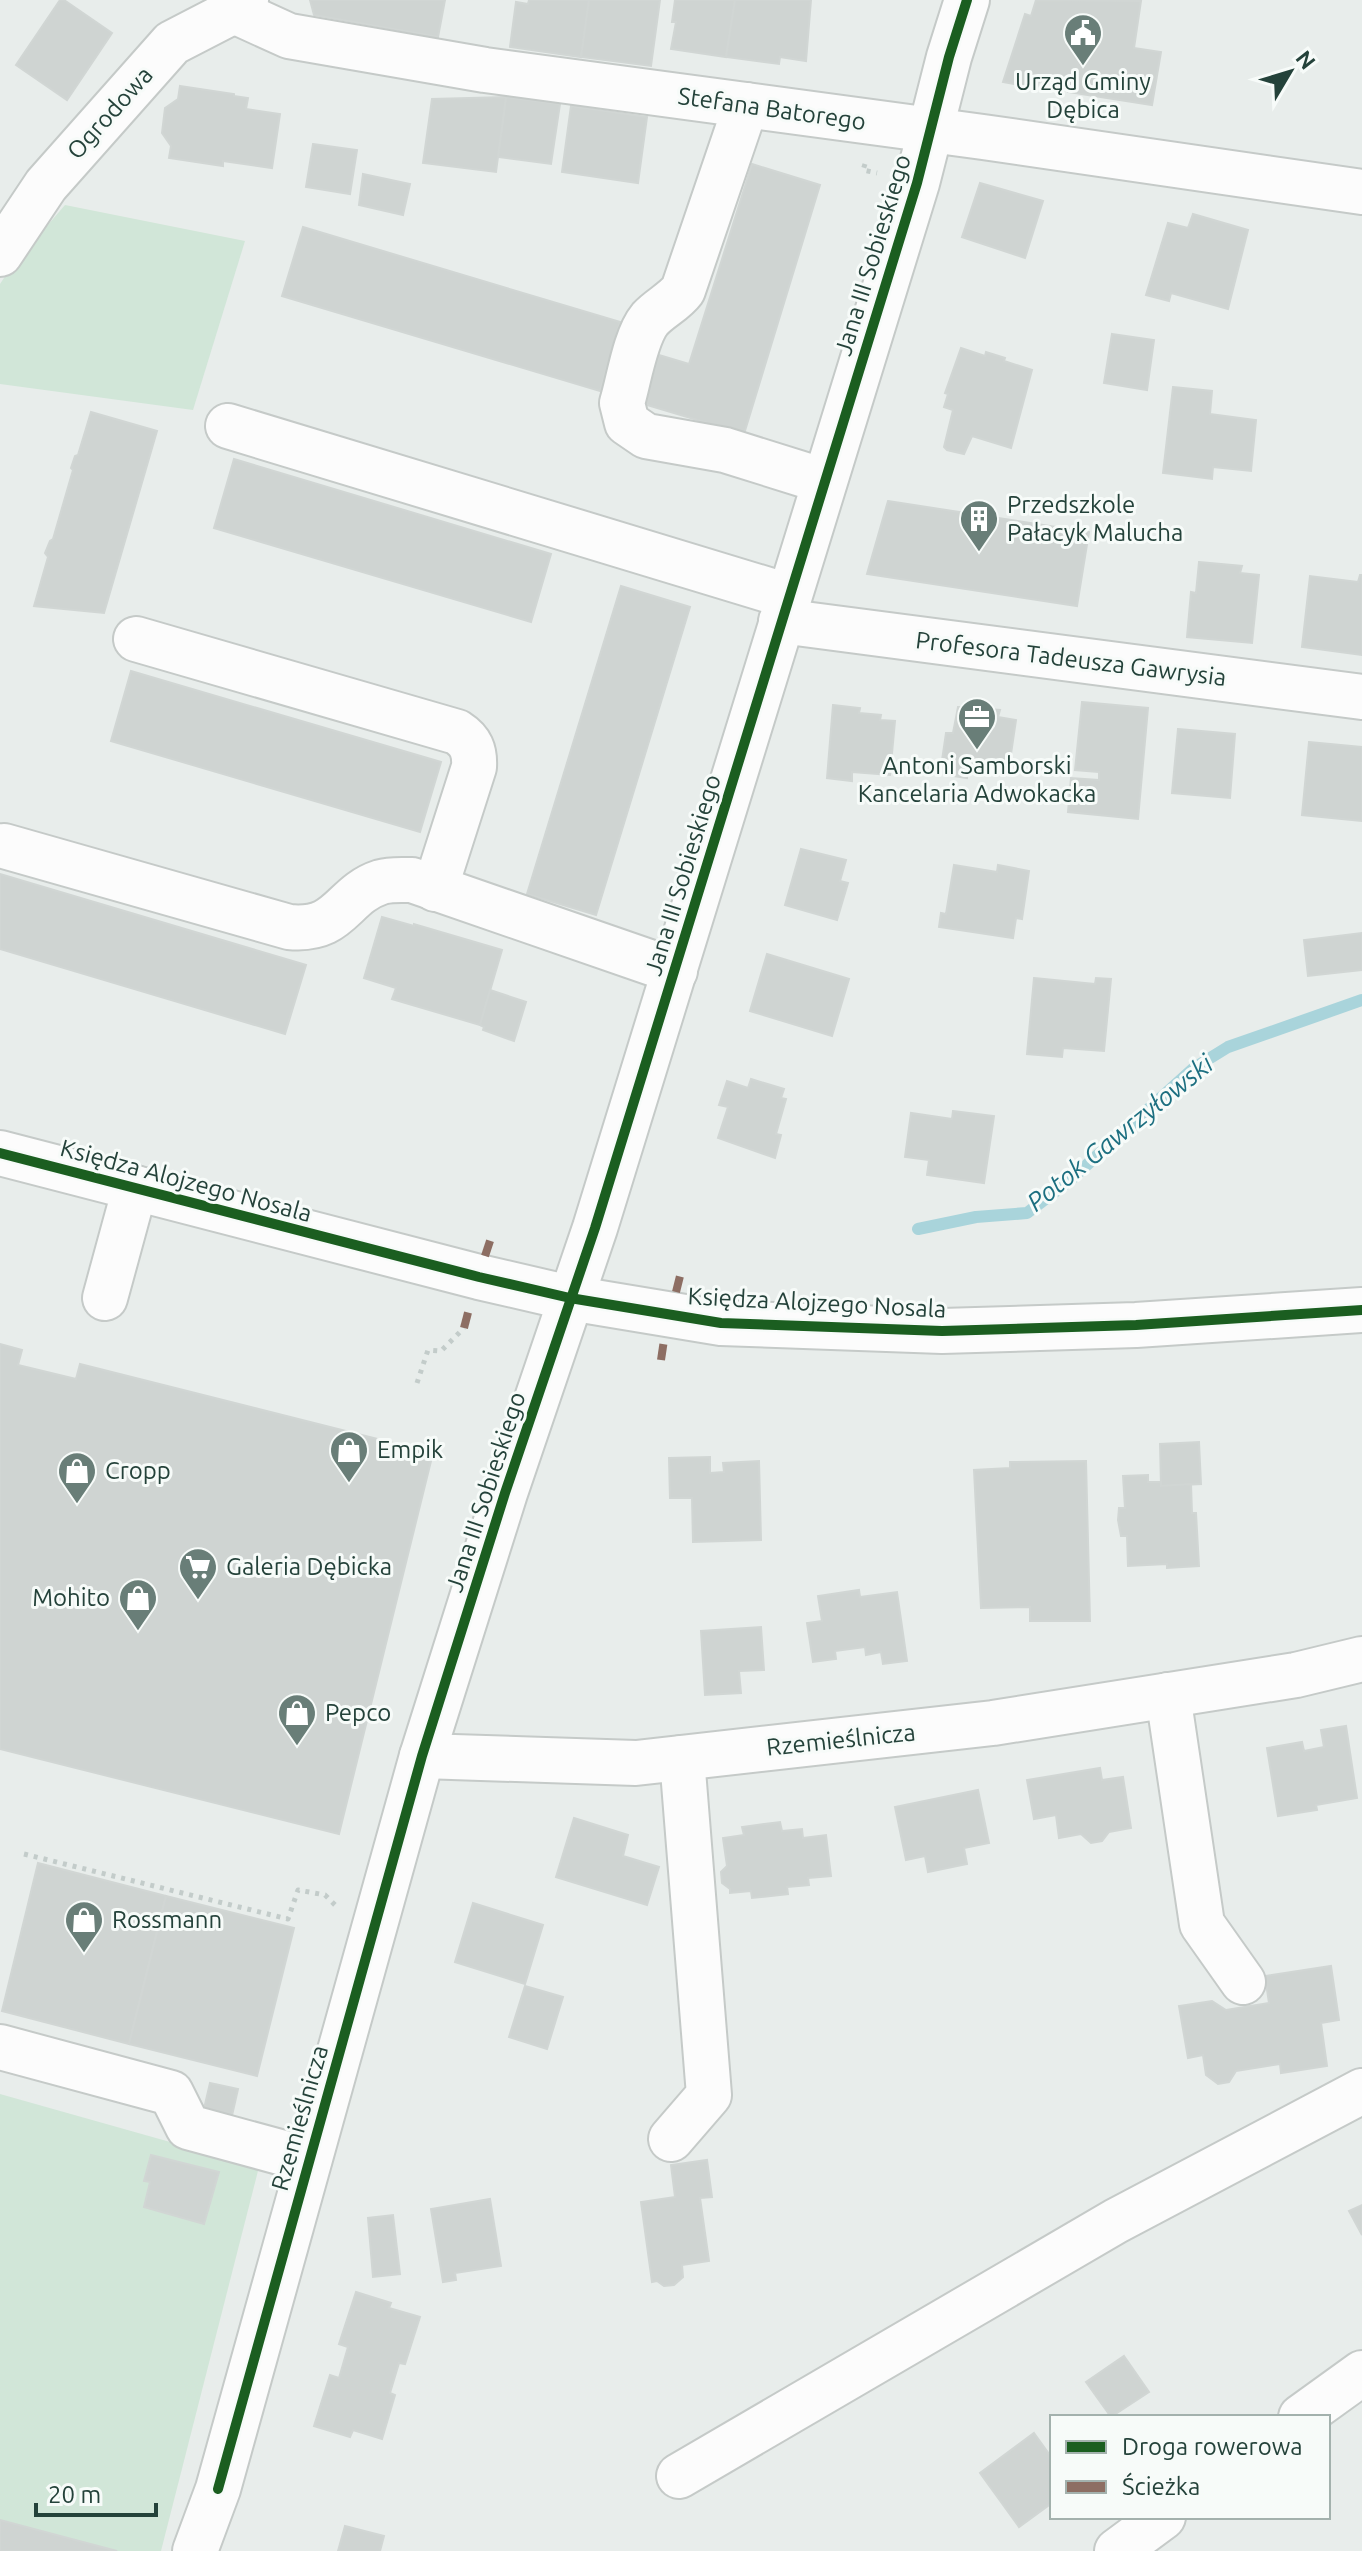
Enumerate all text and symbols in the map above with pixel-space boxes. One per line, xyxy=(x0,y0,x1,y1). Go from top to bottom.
public building icon: Urząd Gminy Dębica xyxy=(1062,12,1104,67)
north arrow xyxy=(1250,32,1330,112)
text: N xyxy=(1291,45,1321,74)
street label: Ogrodowa xyxy=(61,61,158,164)
place label: Urząd Gminy Dębica xyxy=(1015,68,1151,123)
street label: Stefana Batorego xyxy=(676,82,868,135)
street label: Jana III Sobieskiego xyxy=(829,151,916,359)
place label: Przedszkole Pałacyk Malucha xyxy=(1007,491,1183,546)
building icon: Przedszkole Pałacyk Malucha xyxy=(958,498,1000,553)
street label: Profesora Tadeusza Gawrysia xyxy=(914,626,1228,691)
office icon: Antoni Samborski Kancelaria Adwokacka xyxy=(956,696,998,751)
place label: Antoni Samborski Kancelaria Adwokacka xyxy=(858,752,1096,807)
street label: Jana III Sobieskiego xyxy=(639,771,726,979)
water label: Potok Gawrzyłowski xyxy=(1021,1048,1220,1217)
street label: Księdza Alojzego Nosala xyxy=(58,1134,315,1227)
street label: Księdza Alojzego Nosala xyxy=(687,1282,947,1323)
street label: Jana III Sobieskiego xyxy=(440,1388,531,1595)
shop icon: Empik xyxy=(328,1429,370,1484)
place label: Empik xyxy=(377,1436,443,1463)
shop icon: Cropp xyxy=(56,1450,98,1505)
place label: Cropp xyxy=(105,1457,171,1484)
supermarket icon: Galeria Dębicka xyxy=(177,1546,219,1601)
place label: Galeria Dębicka xyxy=(226,1553,392,1580)
shop icon: Mohito xyxy=(117,1577,159,1632)
place label: Mohito xyxy=(32,1584,110,1611)
shop icon: Pepco xyxy=(276,1692,318,1747)
place label: Pepco xyxy=(325,1699,391,1726)
street label: Rzemieślnicza xyxy=(765,1718,917,1761)
shop icon: Rossmann xyxy=(63,1899,105,1954)
place label: Rossmann xyxy=(112,1906,222,1933)
street label: Rzemieślnicza xyxy=(266,2042,333,2194)
legend xyxy=(1050,2415,1330,2519)
text: Droga rowerowa xyxy=(1122,2433,1303,2460)
scale bar xyxy=(36,2467,156,2517)
text: Ścieżka xyxy=(1122,2472,1200,2500)
text: 20 m xyxy=(48,2481,101,2508)

